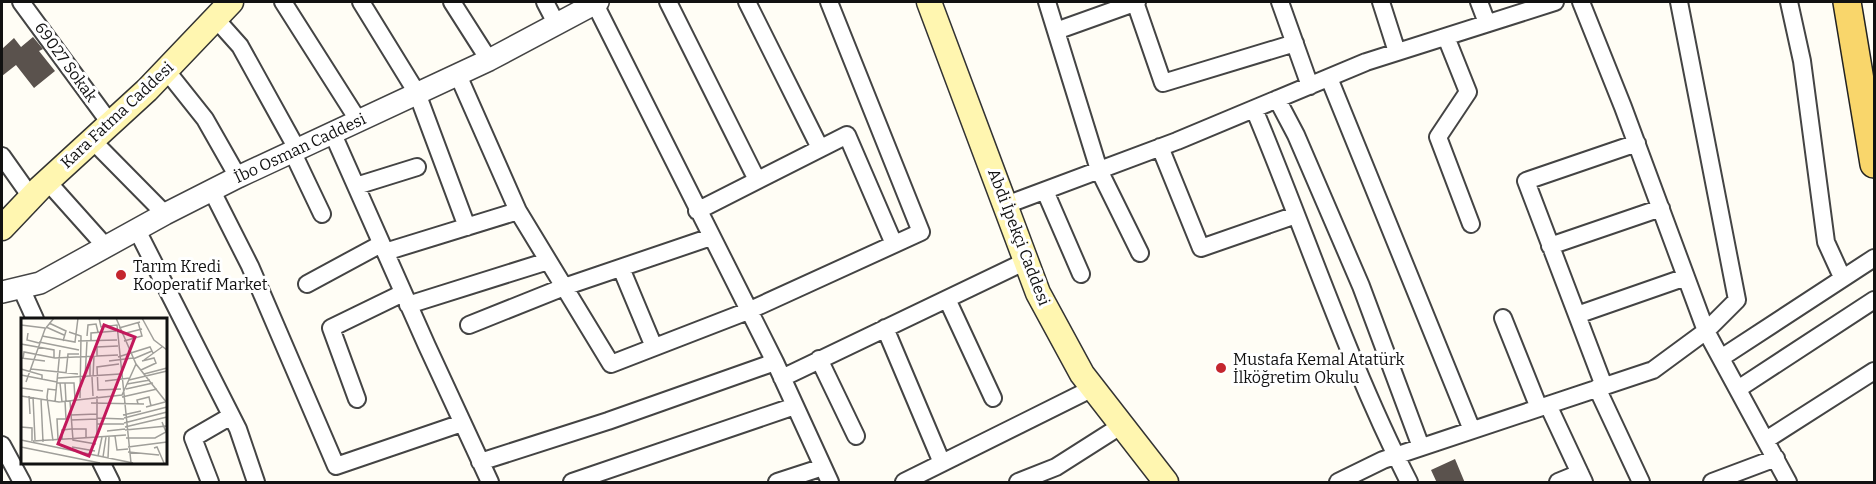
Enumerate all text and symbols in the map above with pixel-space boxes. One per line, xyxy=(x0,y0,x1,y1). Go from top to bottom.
street label: 69027 Sokak xyxy=(31,18,101,106)
street label: Kara Fatma Caddesi xyxy=(57,58,177,172)
street label: İbo Osman Caddesi xyxy=(231,109,369,187)
street label: Abdi İpekçi Caddesi xyxy=(984,166,1054,308)
place label: Tarım Kredi Kooperatif Market xyxy=(133,257,268,294)
marker: Tarım Kredi Kooperatif Market xyxy=(114,268,128,282)
inset map xyxy=(21,318,166,463)
place label: Mustafa Kemal Atatürk İlköğretim Okulu xyxy=(1233,350,1405,387)
marker: Mustafa Kemal Atatürk İlköğretim Okulu xyxy=(1214,361,1228,375)

